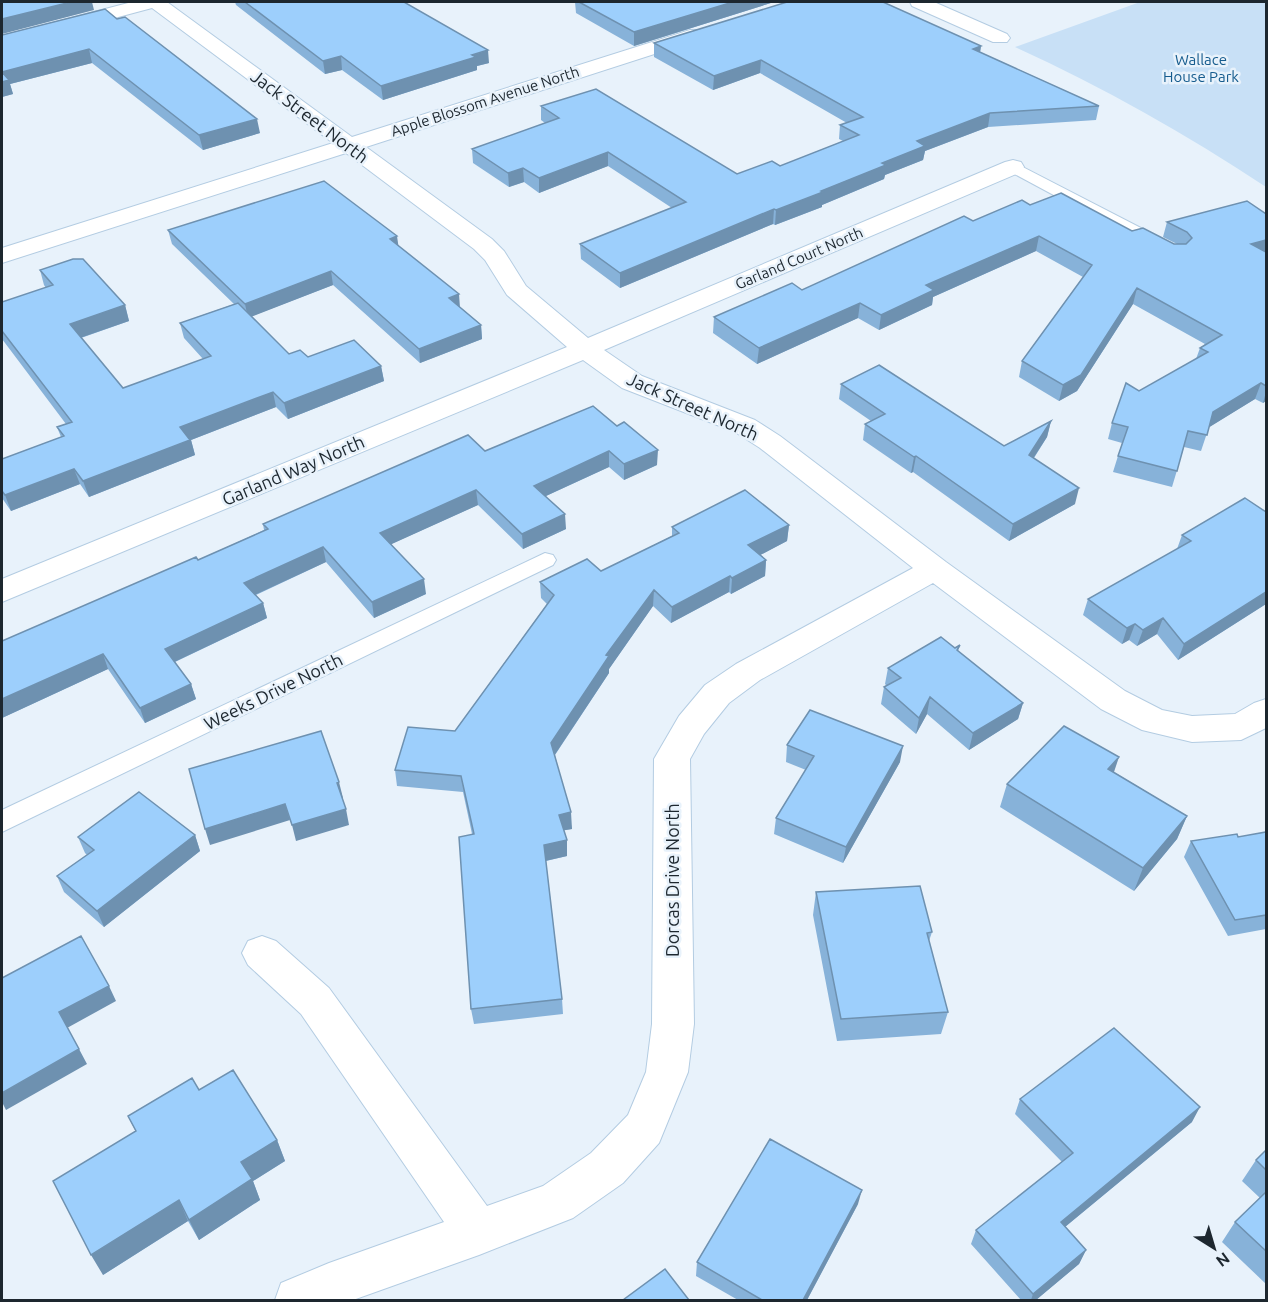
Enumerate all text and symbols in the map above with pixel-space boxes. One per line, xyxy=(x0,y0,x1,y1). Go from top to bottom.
park label: Wallace House Park xyxy=(1163,51,1239,85)
street label: Apple Blossom Avenue North xyxy=(389,62,581,140)
street label: Jack Street North xyxy=(247,65,373,167)
street label: Garland Court North xyxy=(733,223,865,293)
street label: Jack Street North xyxy=(624,368,762,444)
street label: Garland Way North xyxy=(219,431,367,509)
street label: Weeks Drive North xyxy=(201,649,345,733)
street label: Dorcas Drive North xyxy=(662,803,682,957)
north arrow xyxy=(1184,1218,1244,1278)
text: N xyxy=(1213,1249,1233,1271)

